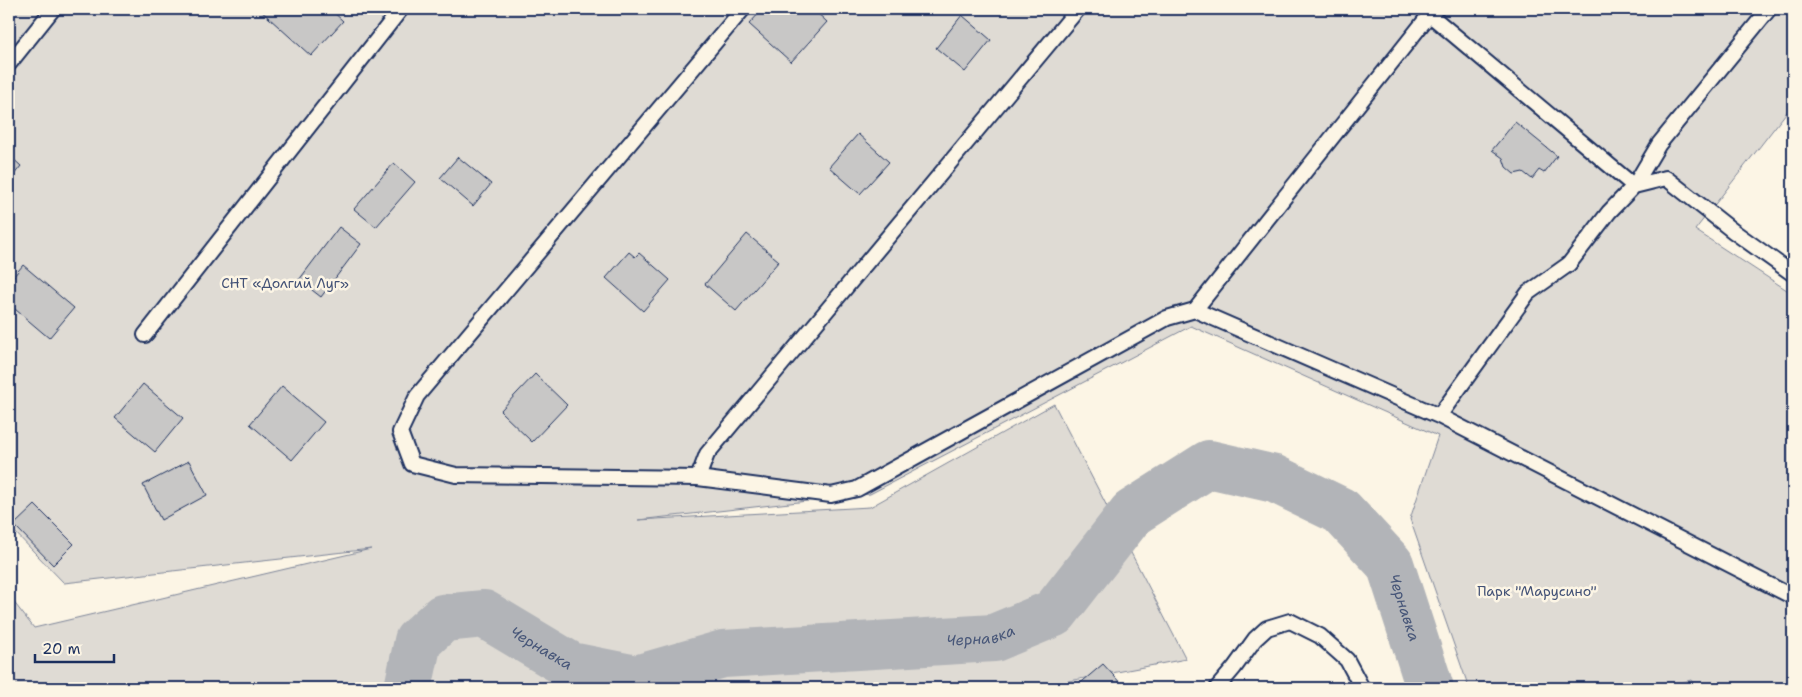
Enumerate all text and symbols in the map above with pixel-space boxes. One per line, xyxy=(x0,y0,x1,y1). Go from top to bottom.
park label: СНТ «Долгий Луг» xyxy=(221,274,349,292)
water label: Чернавка xyxy=(1384,571,1424,644)
park label: Парк "Марусино" xyxy=(1477,582,1597,600)
water label: Чернавка xyxy=(946,620,1018,651)
water label: Чернавка xyxy=(506,622,576,675)
scale bar xyxy=(35,632,114,664)
text: 20 m xyxy=(42,639,81,659)

